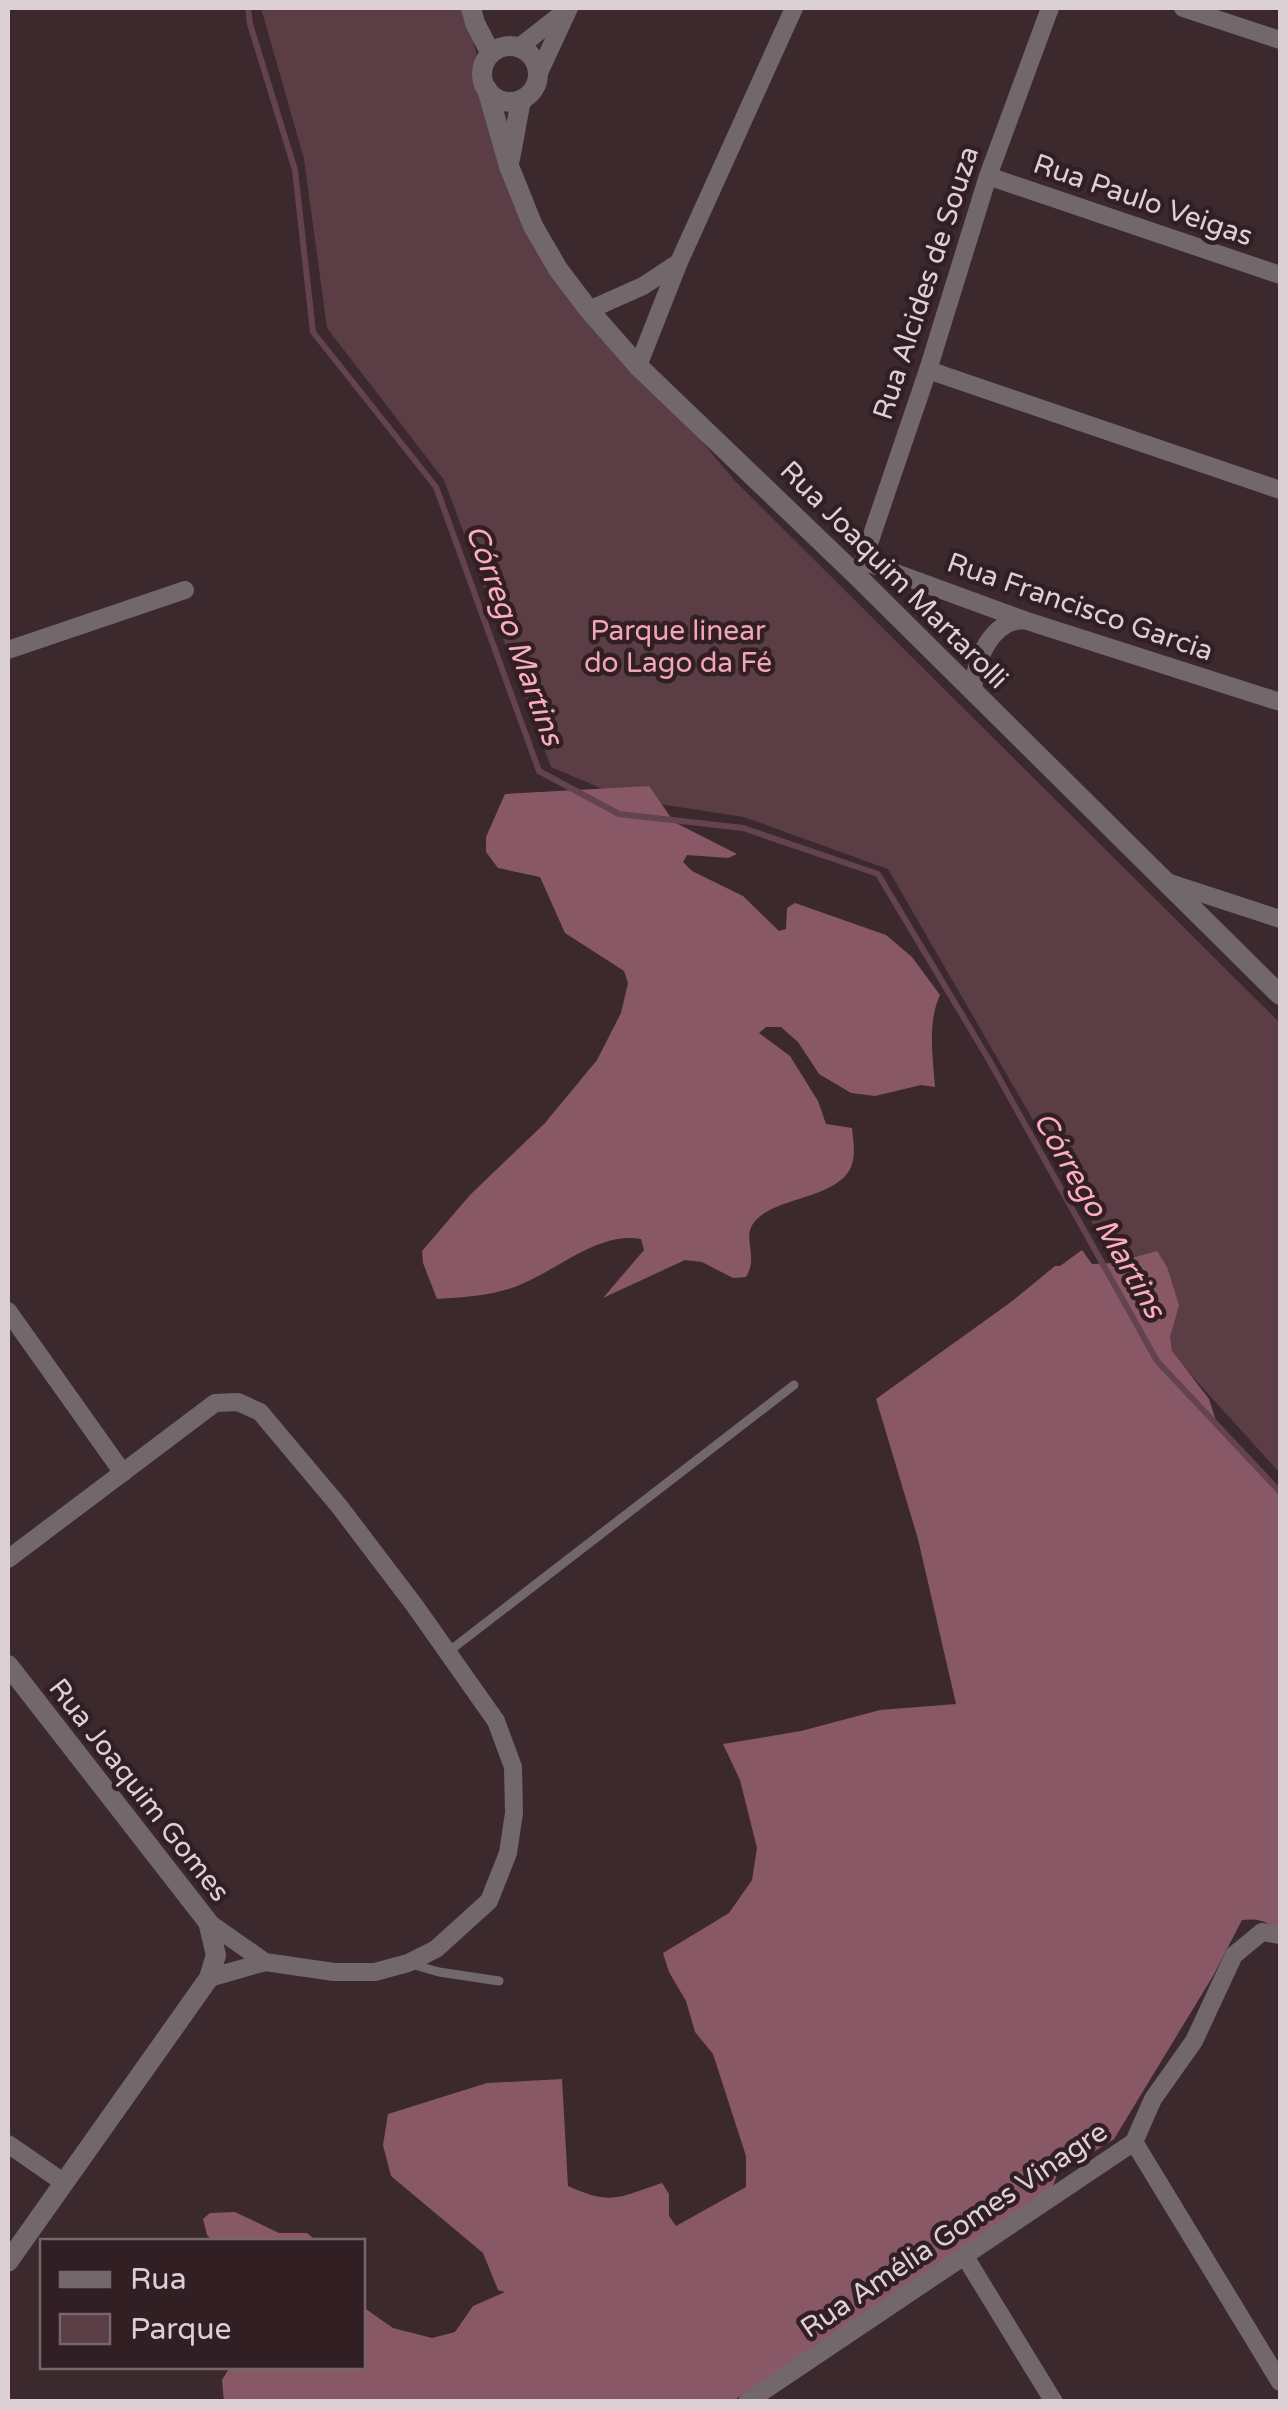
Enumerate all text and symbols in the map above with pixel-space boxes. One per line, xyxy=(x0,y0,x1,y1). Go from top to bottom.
street label: Rua Alcides de Souza xyxy=(866,142,986,424)
street label: Rua Paulo Veigas xyxy=(1029,147,1257,253)
street label: Rua Joaquim Martarolli xyxy=(773,454,1015,696)
water label: Córrego Martins xyxy=(457,520,572,753)
street label: Rua Francisco Garcia xyxy=(943,545,1217,669)
park label: Parque linear do Lago da Fé xyxy=(584,614,772,680)
water label: Córrego Martins xyxy=(1025,1105,1174,1327)
street label: Rua Joaquim Gomes xyxy=(41,1672,237,1908)
street label: Rua Amélia Gomes Vinagre xyxy=(794,2115,1114,2345)
legend xyxy=(40,2239,365,2369)
text: Rua xyxy=(130,2261,187,2298)
text: Parque xyxy=(130,2311,231,2348)

